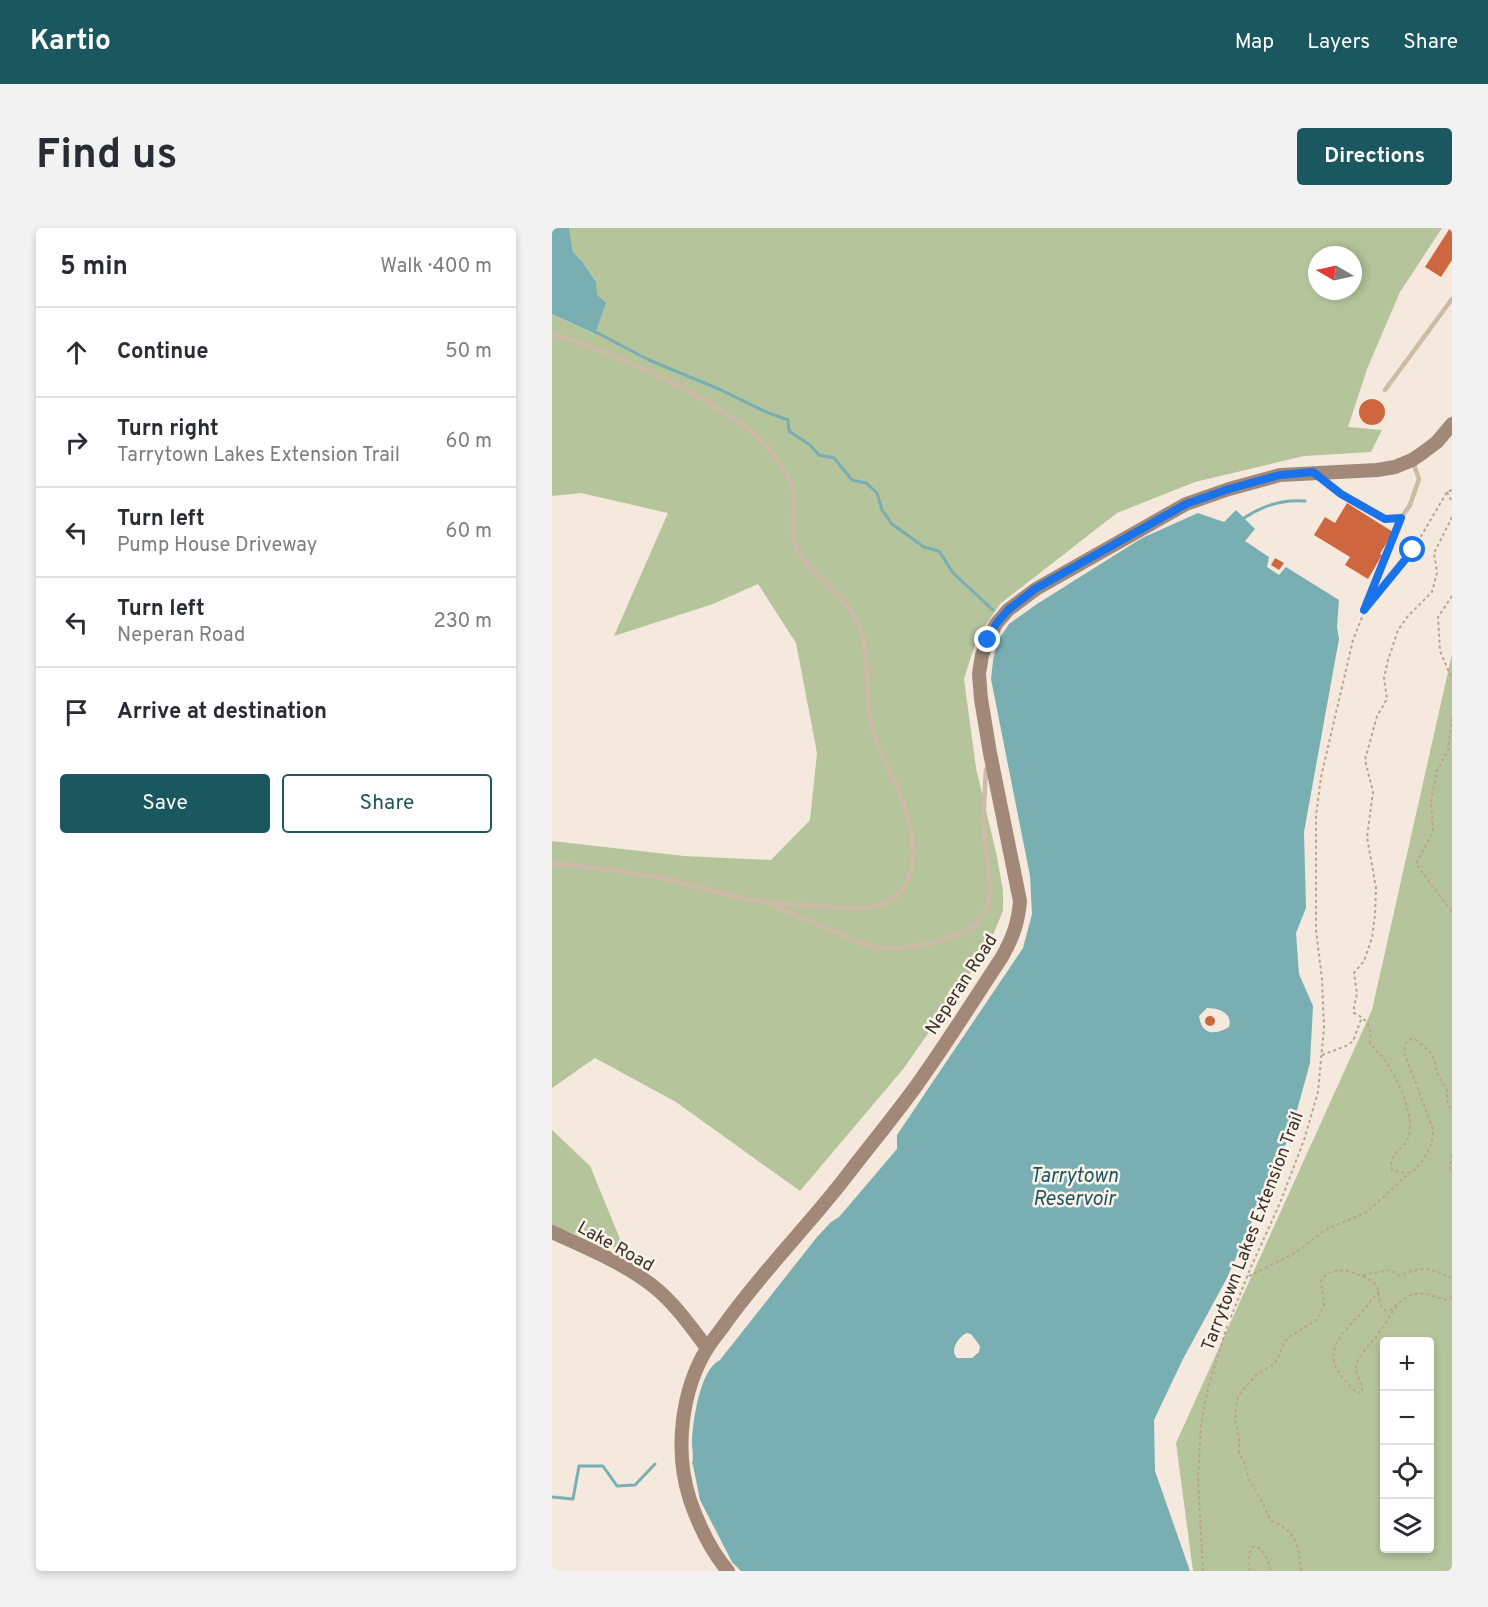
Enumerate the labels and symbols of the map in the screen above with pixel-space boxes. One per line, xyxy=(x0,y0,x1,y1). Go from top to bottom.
north arrow xyxy=(1308,246,1362,300)
route start xyxy=(1399,536,1425,562)
route end xyxy=(974,626,1000,652)
street label: Neperan Road xyxy=(921,930,1003,1039)
street label: Tarrytown Lakes Extension Trail xyxy=(1197,1109,1310,1355)
water label: Tarrytown Reservoir xyxy=(1030,1164,1118,1213)
street label: Lake Road xyxy=(573,1217,658,1278)

